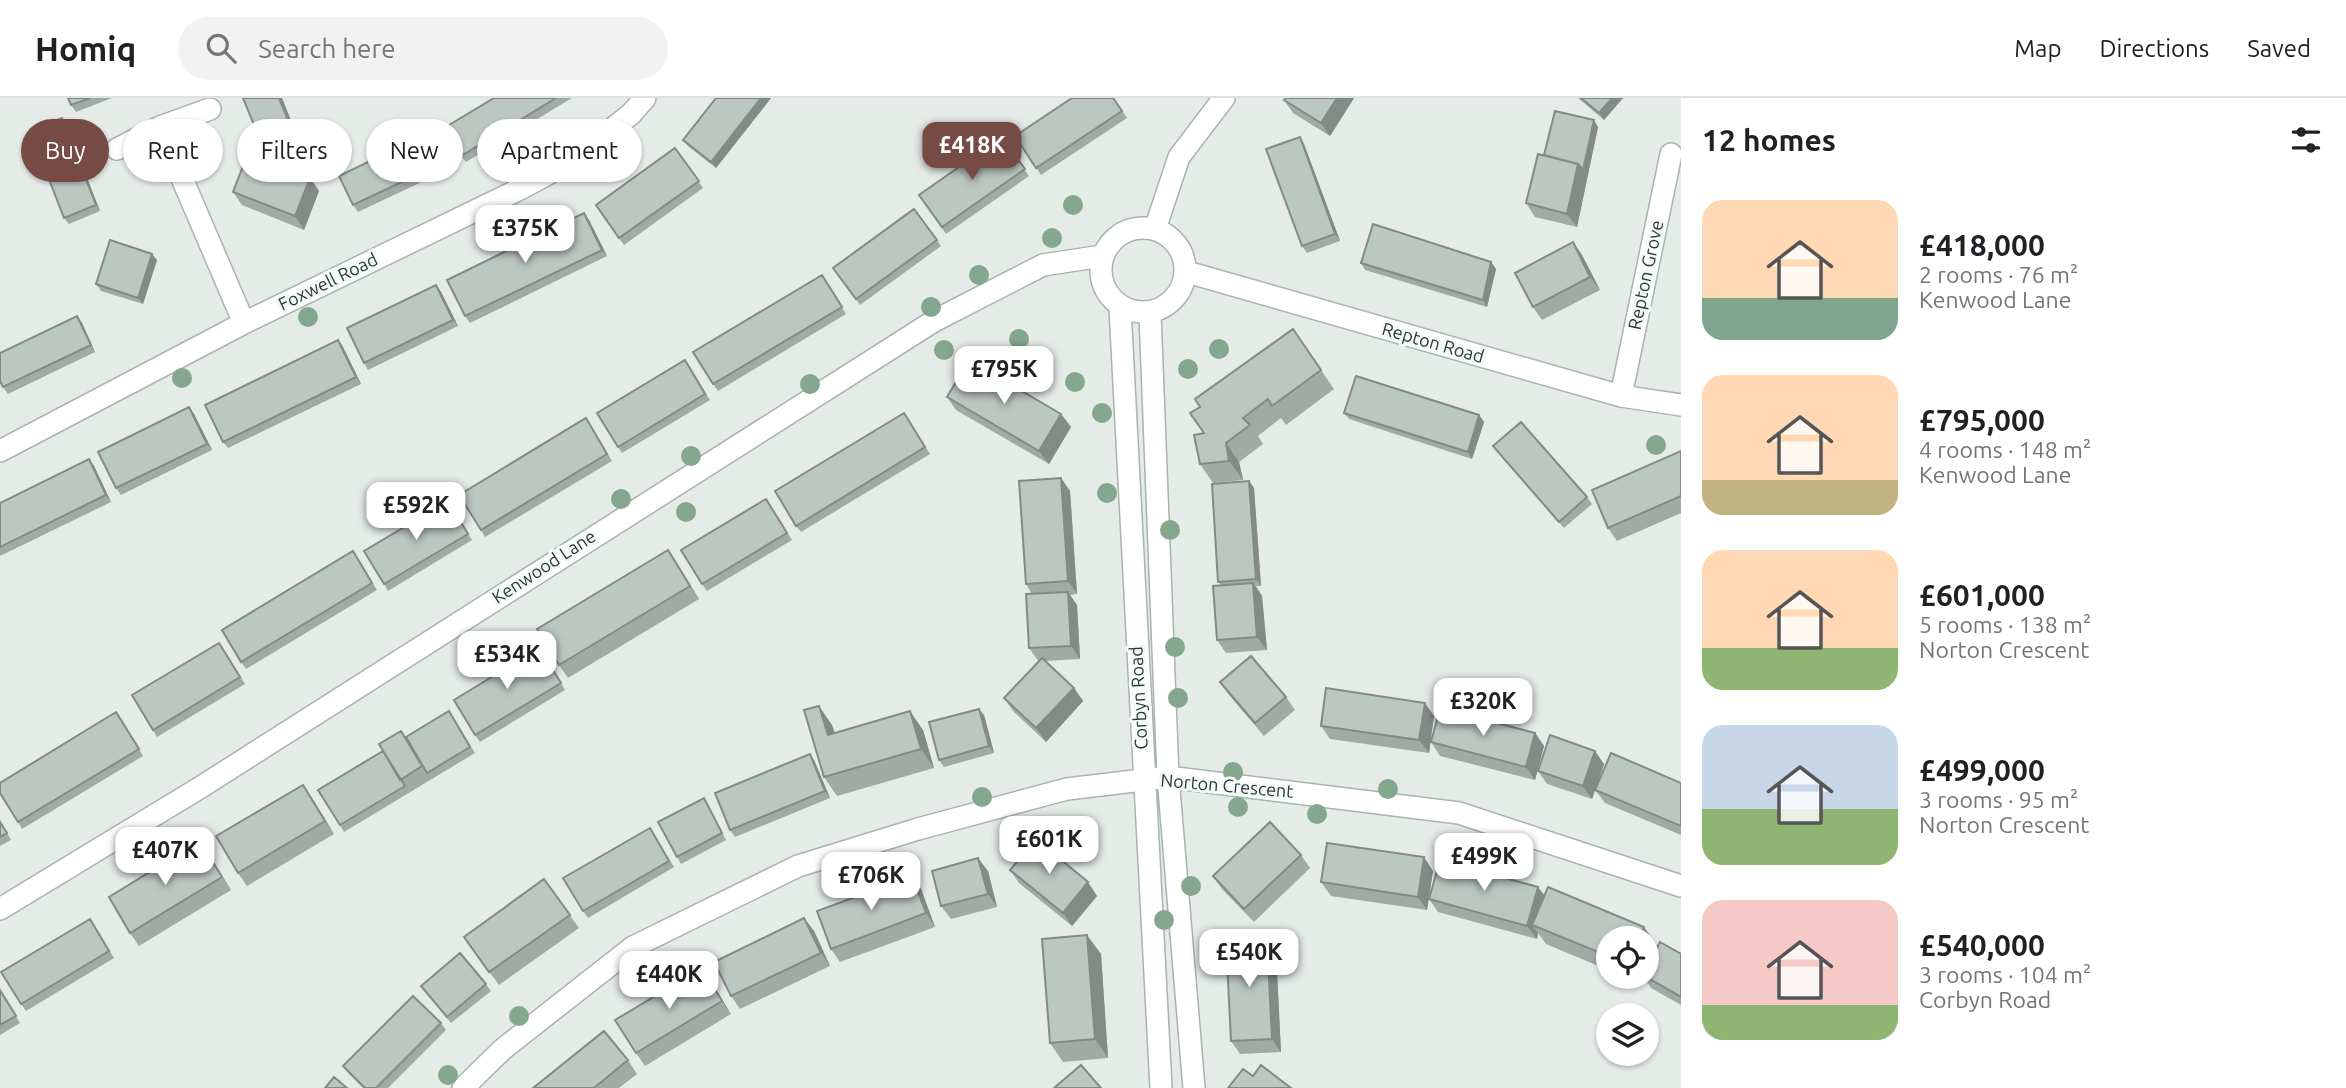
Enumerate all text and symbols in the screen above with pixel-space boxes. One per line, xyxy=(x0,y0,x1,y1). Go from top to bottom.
search box xyxy=(178,17,668,80)
icon: search xyxy=(202,29,240,67)
text: Homiq xyxy=(35,30,136,67)
text: Search here xyxy=(258,34,396,63)
text: Map xyxy=(2014,35,2061,62)
text: Directions xyxy=(2099,35,2209,62)
text: Saved xyxy=(2247,35,2311,62)
chip: Buy xyxy=(21,119,109,182)
chip: Rent xyxy=(123,119,223,182)
chip: Filters xyxy=(237,119,352,182)
chip: New xyxy=(366,119,463,182)
chip: Apartment xyxy=(477,119,642,182)
icon: filters xyxy=(2287,121,2325,159)
pin: £418K xyxy=(923,122,1021,182)
text: 12 homes xyxy=(1702,123,1836,157)
text: £418K xyxy=(938,132,1006,157)
pin: £375K xyxy=(476,206,574,265)
text: £375K xyxy=(491,215,559,240)
street label: Repton Grove xyxy=(1624,218,1666,331)
icon: home xyxy=(1758,228,1842,312)
text: £418,000 xyxy=(1919,228,2045,262)
street label: Foxwell Road xyxy=(275,248,380,314)
text: 2 rooms · 76 m² xyxy=(1919,262,2078,287)
text: Kenwood Lane xyxy=(1919,287,2071,312)
street label: Repton Road xyxy=(1380,318,1487,366)
pin: £795K xyxy=(955,346,1053,406)
text: £795K xyxy=(970,356,1038,381)
icon: home xyxy=(1758,403,1842,487)
text: £795,000 xyxy=(1919,403,2045,437)
text: 4 rooms · 148 m² xyxy=(1919,437,2091,462)
text: Kenwood Lane xyxy=(1919,462,2071,487)
pin: £592K xyxy=(367,482,465,542)
text: £592K xyxy=(382,492,450,517)
street label: Kenwood Lane xyxy=(488,525,599,607)
icon: home xyxy=(1758,578,1842,662)
text: £601,000 xyxy=(1919,578,2045,612)
text: 5 rooms · 138 m² xyxy=(1919,612,2091,637)
pin: £534K xyxy=(458,632,556,691)
text: Norton Crescent xyxy=(1919,637,2089,662)
text: £534K xyxy=(473,641,541,666)
street label: Corbyn Road xyxy=(1125,646,1151,750)
pin: £320K xyxy=(1434,678,1532,738)
text: £320K xyxy=(1449,688,1517,713)
icon: home xyxy=(1758,753,1842,837)
text: £499,000 xyxy=(1919,753,2045,787)
street label: Norton Crescent xyxy=(1160,769,1294,801)
text: 3 rooms · 95 m² xyxy=(1919,787,2078,812)
text: Norton Crescent xyxy=(1919,812,2089,837)
pin: £601K xyxy=(1000,816,1098,876)
text: £601K xyxy=(1015,826,1083,851)
pin: £407K xyxy=(116,828,214,887)
pin: £499K xyxy=(1435,834,1533,893)
text: £407K xyxy=(131,837,199,862)
text: £499K xyxy=(1450,843,1518,868)
pin: £706K xyxy=(822,852,920,912)
text: £706K xyxy=(837,862,905,887)
map controls xyxy=(1596,926,1659,1066)
button: locate xyxy=(1596,926,1659,989)
icon: home xyxy=(1758,928,1842,1012)
text: £540,000 xyxy=(1919,928,2045,962)
pin: £540K xyxy=(1200,930,1298,989)
text: £540K xyxy=(1215,939,1283,964)
pin: £440K xyxy=(620,951,718,1011)
text: £440K xyxy=(635,961,703,986)
text: 3 rooms · 104 m² xyxy=(1919,962,2091,987)
text: Corbyn Road xyxy=(1919,987,2051,1012)
button: layers xyxy=(1596,1003,1659,1066)

